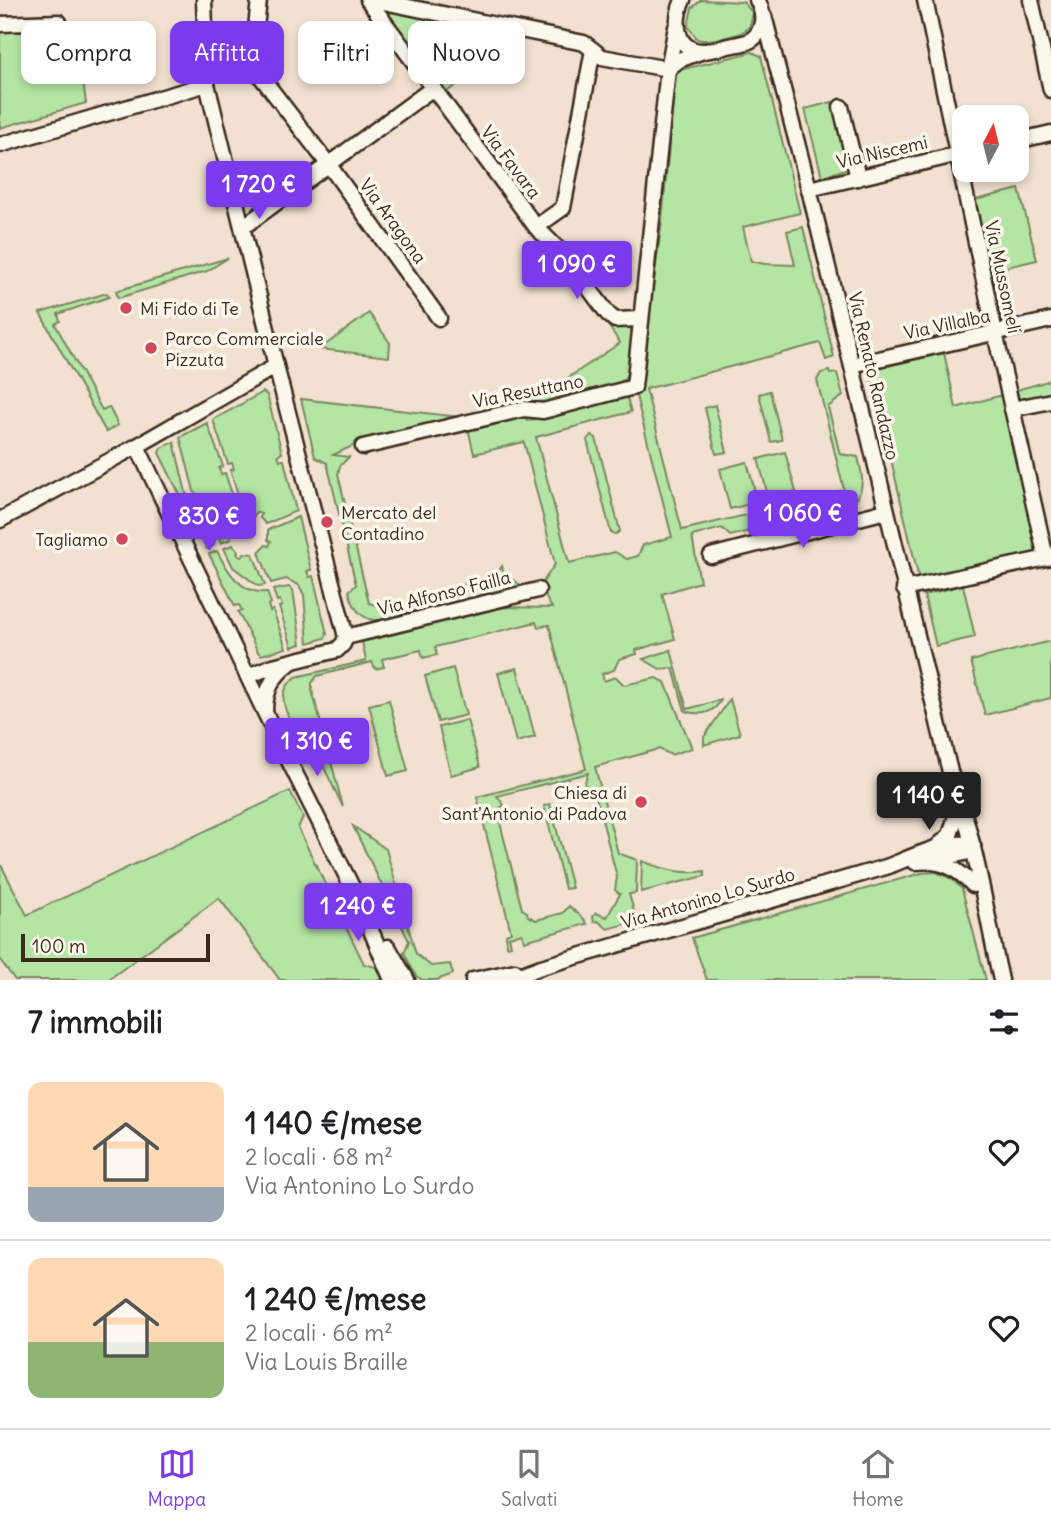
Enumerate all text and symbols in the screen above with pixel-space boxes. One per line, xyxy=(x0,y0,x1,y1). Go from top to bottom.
chip: Compra xyxy=(21,21,156,84)
chip: Affitta xyxy=(170,21,284,84)
chip: Filtri xyxy=(298,21,394,84)
chip: Nuovo xyxy=(408,21,525,84)
north arrow xyxy=(952,105,1029,182)
map controls xyxy=(952,105,1029,182)
street label: Via Favara xyxy=(476,121,546,203)
street label: Via Niscemi xyxy=(834,130,930,174)
pin: 1 720 € xyxy=(194,162,324,221)
text: 1 720 € xyxy=(222,169,296,198)
street label: Via Aragona xyxy=(354,174,432,268)
street label: Via Mussomeli xyxy=(980,218,1026,336)
pin: 1 090 € xyxy=(512,242,642,301)
text: 1 090 € xyxy=(538,249,616,278)
street label: Via Renato Randazzo xyxy=(843,290,905,462)
place label: Mi Fido di Te xyxy=(140,297,239,320)
marker: Mi Fido di Te xyxy=(118,300,134,316)
street label: Via Villalba xyxy=(902,304,992,344)
place label: Parco Commerciale Pizzuta xyxy=(165,327,324,371)
marker: Parco Commerciale Pizzuta xyxy=(143,340,159,356)
street label: Via Resuttano xyxy=(471,369,585,413)
pin: 1 060 € xyxy=(738,490,868,550)
pin: 830 € xyxy=(160,494,258,553)
text: 1 060 € xyxy=(764,498,842,527)
text: 830 € xyxy=(178,501,240,530)
place label: Mercato del Contadino xyxy=(341,501,436,545)
marker: Mercato del Contadino xyxy=(319,514,335,530)
place label: Tagliamo xyxy=(35,528,108,551)
marker: Tagliamo xyxy=(114,531,130,547)
street label: Via Alfonso Failla xyxy=(375,565,513,621)
pin: 1 310 € xyxy=(252,718,382,778)
text: 1 310 € xyxy=(281,726,353,755)
pin: 1 140 € xyxy=(864,772,994,832)
text: 1 140 € xyxy=(893,780,965,809)
place label: Chiesa di Sant'Antonio di Padova xyxy=(442,781,627,825)
marker: Chiesa di Sant'Antonio di Padova xyxy=(633,794,649,810)
street label: Via Antonino Lo Surdo xyxy=(619,862,797,934)
pin: 1 240 € xyxy=(293,884,423,943)
text: 1 240 € xyxy=(320,891,396,920)
scale bar xyxy=(21,931,210,963)
text: 100 m xyxy=(32,934,86,958)
text: 7 immobili xyxy=(28,1003,163,1041)
icon: filters xyxy=(985,1003,1023,1041)
text: 1 140 €/mese xyxy=(245,1104,422,1142)
icon: home xyxy=(84,1110,168,1194)
icon: heart xyxy=(985,1133,1023,1171)
text: 2 locali · 68 m² xyxy=(245,1142,393,1171)
text: Via Antonino Lo Surdo xyxy=(245,1171,474,1200)
text: 1 240 €/mese xyxy=(245,1280,426,1318)
icon: home xyxy=(84,1286,168,1370)
icon: heart xyxy=(985,1309,1023,1347)
text: 2 locali · 66 m² xyxy=(245,1318,393,1347)
text: Via Louis Braille xyxy=(245,1347,408,1376)
tab: Mappa xyxy=(147,1445,206,1511)
tab: Salvati xyxy=(501,1445,557,1511)
tab: Home xyxy=(852,1445,904,1511)

